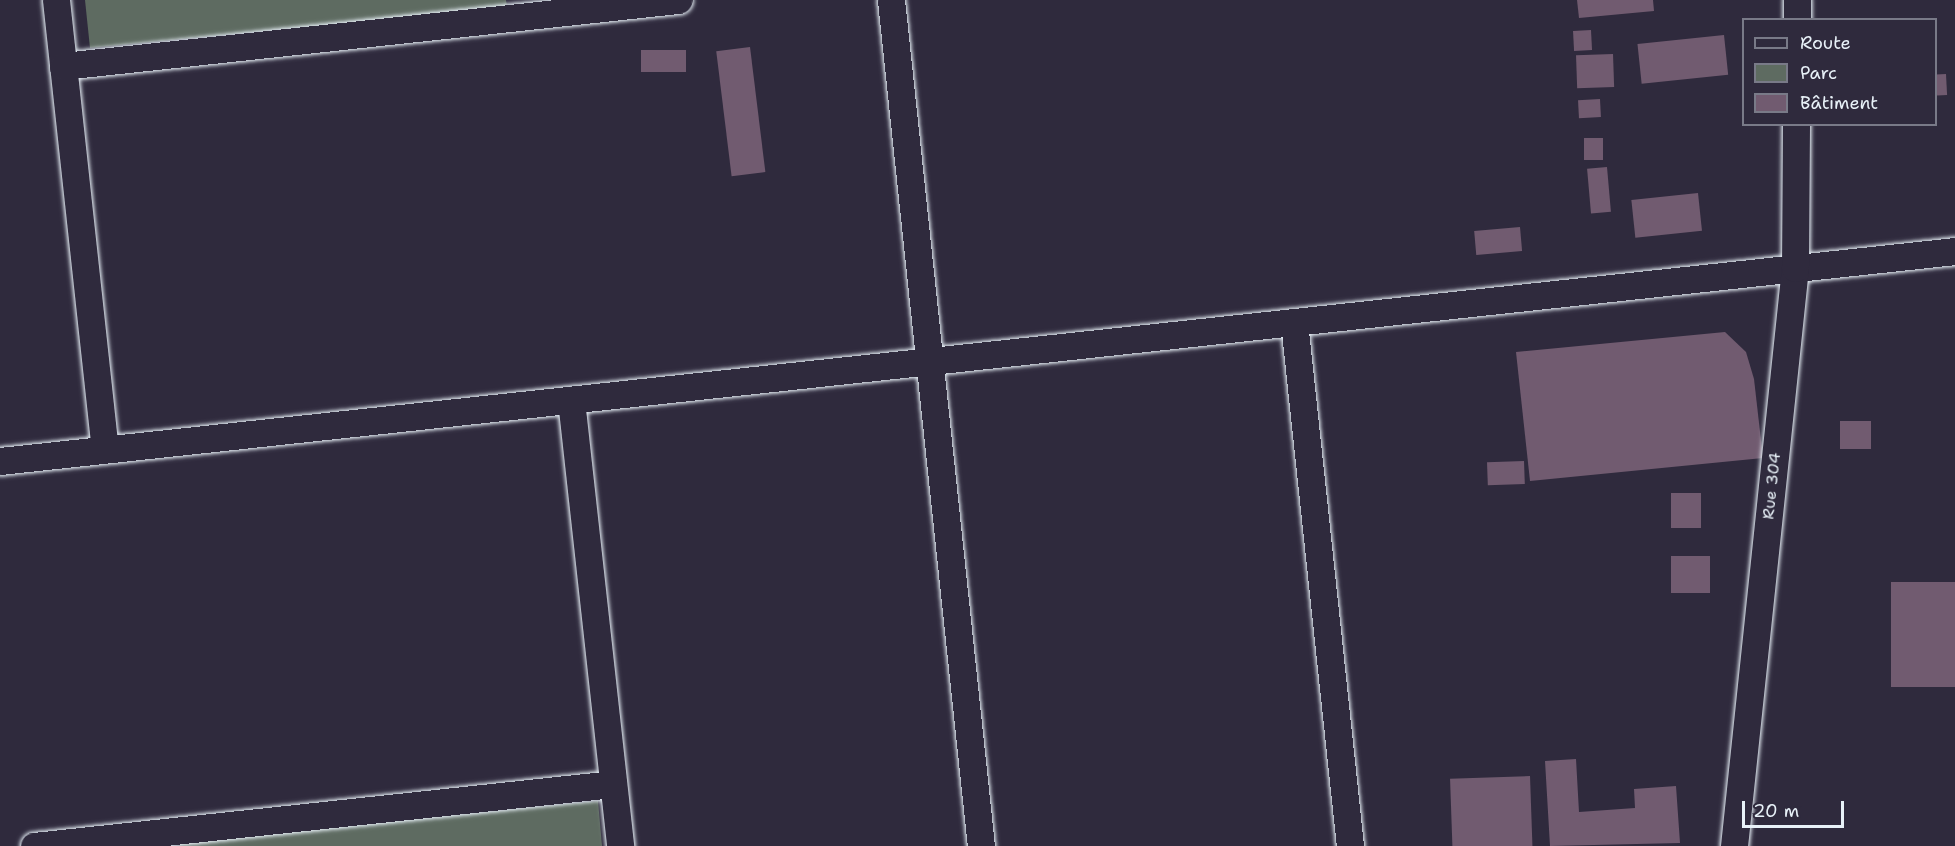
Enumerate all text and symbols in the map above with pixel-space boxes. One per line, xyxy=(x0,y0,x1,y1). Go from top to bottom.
legend xyxy=(1742,18,1937,126)
text: Route xyxy=(1800,31,1851,55)
text: Parc xyxy=(1800,61,1837,85)
text: Bâtiment xyxy=(1800,91,1878,115)
street label: Rue 304 xyxy=(1759,452,1785,520)
scale bar xyxy=(1745,789,1847,827)
text: 20 m xyxy=(1753,799,1799,823)

